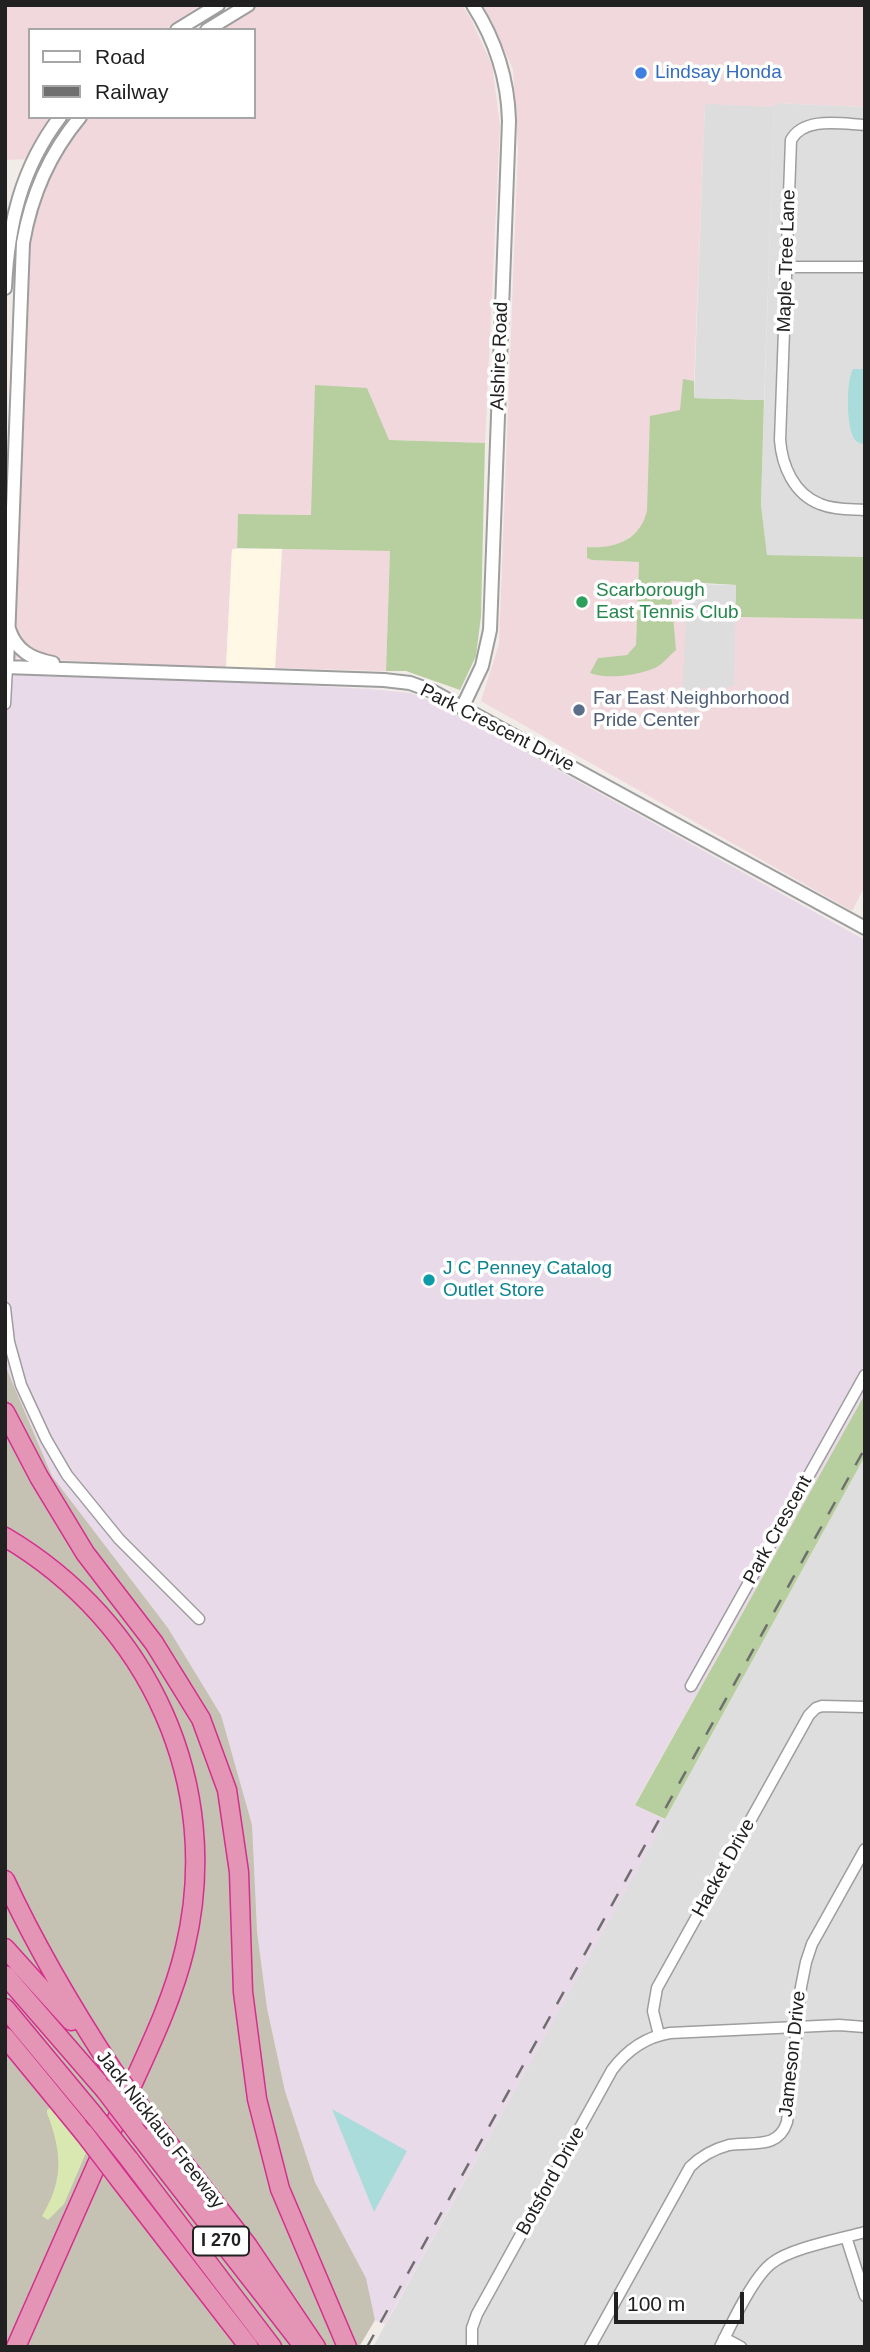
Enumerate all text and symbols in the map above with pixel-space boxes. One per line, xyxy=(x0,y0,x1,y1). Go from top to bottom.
legend xyxy=(28,28,256,119)
text: Road xyxy=(95,45,145,68)
place label: Lindsay Honda xyxy=(655,62,782,84)
marker: Lindsay Honda xyxy=(633,65,649,81)
text: Railway xyxy=(95,80,169,103)
street label: Maple Tree Lane xyxy=(773,189,801,333)
street label: Alshire Road xyxy=(487,301,513,411)
place label: Scarborough East Tennis Club xyxy=(596,580,739,624)
marker: Scarborough East Tennis Club xyxy=(574,594,590,610)
street label: Park Crescent Drive xyxy=(416,679,578,777)
place label: Far East Neighborhood Pride Center xyxy=(593,688,789,732)
marker: Far East Neighborhood Pride Center xyxy=(571,702,587,718)
place label: J C Penney Catalog Outlet Store xyxy=(443,1258,612,1302)
marker: J C Penney Catalog Outlet Store xyxy=(421,1272,437,1288)
street label: Park Crescent xyxy=(739,1472,817,1588)
street label: Hacket Drive xyxy=(688,1815,760,1921)
street label: Jameson Drive xyxy=(775,1990,811,2118)
street label: Jack Nicklaus Freeway xyxy=(91,2046,229,2214)
street label: Botsford Drive xyxy=(512,2123,590,2239)
road number: I 270 xyxy=(193,2227,249,2256)
scale bar xyxy=(618,2278,748,2322)
text: 100 m xyxy=(627,2292,685,2315)

